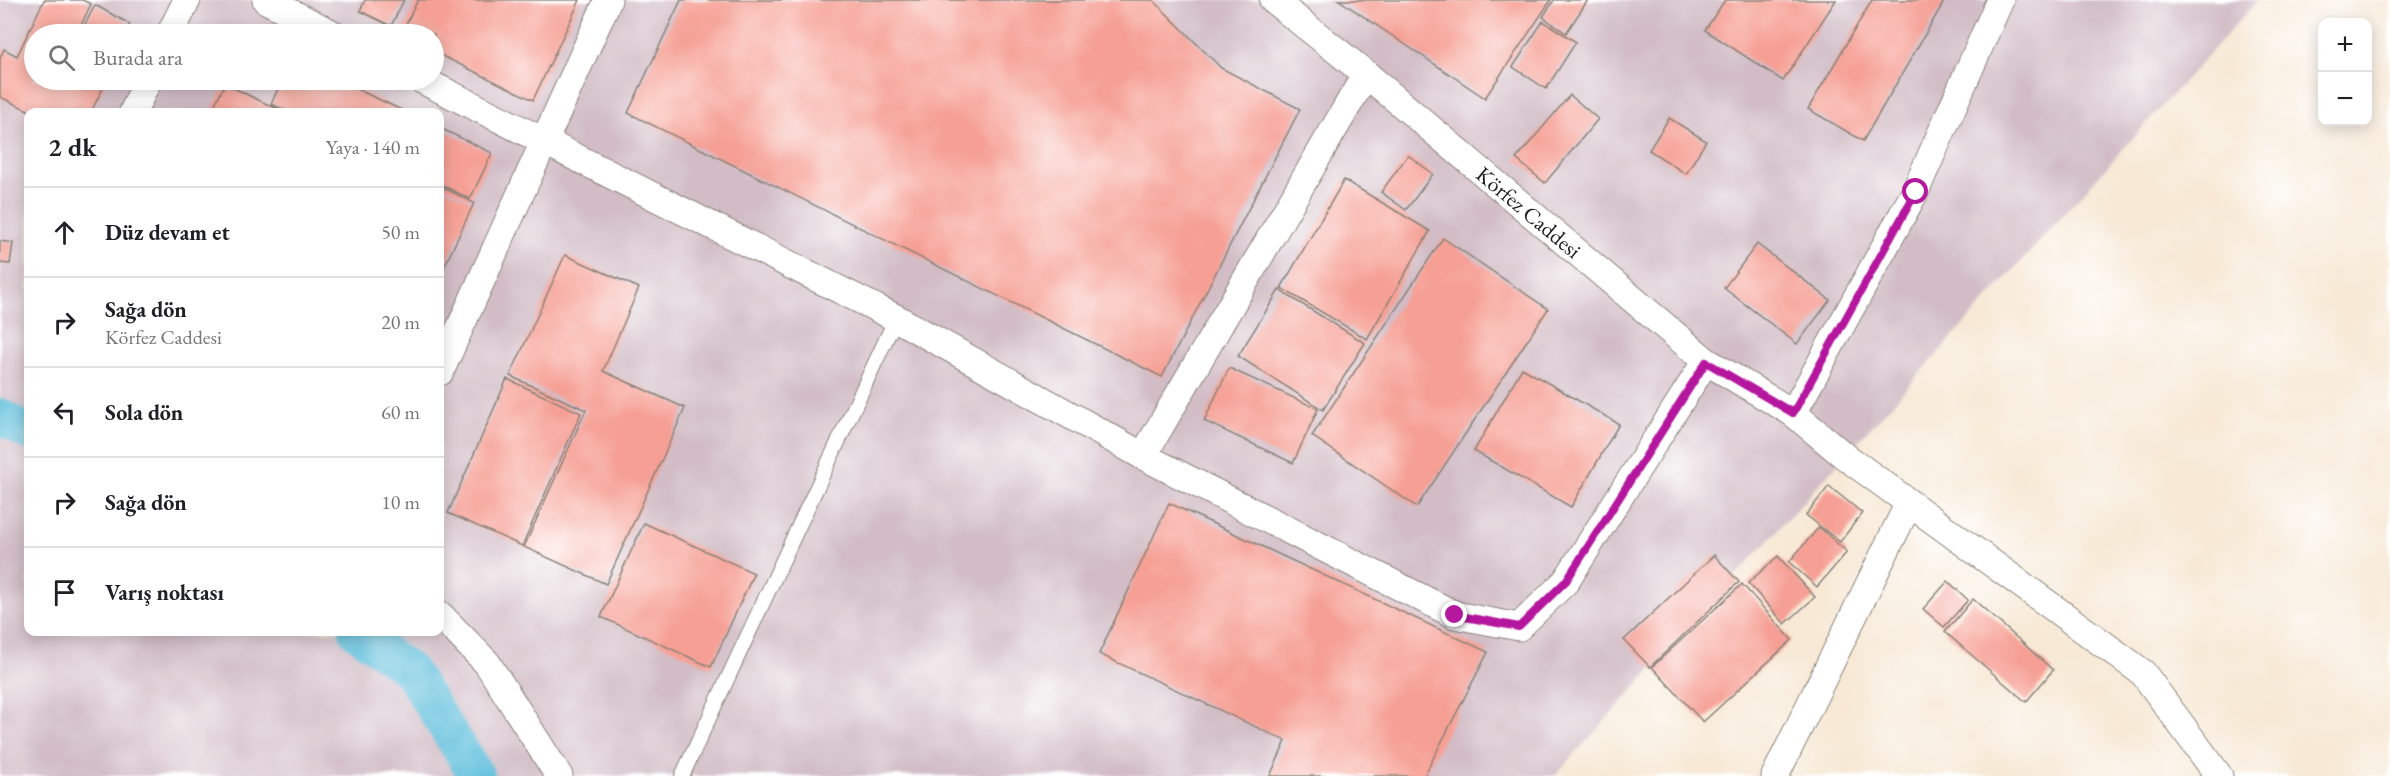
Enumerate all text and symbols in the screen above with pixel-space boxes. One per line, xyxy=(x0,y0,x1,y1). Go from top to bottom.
map controls xyxy=(2318,18,2372,126)
button: + xyxy=(2318,18,2372,72)
search box xyxy=(24,24,444,90)
icon: search xyxy=(45,41,78,74)
text: Burada ara xyxy=(93,43,183,72)
button: − xyxy=(2318,72,2372,126)
text: 2 dk xyxy=(48,130,97,164)
text: Yaya · 140 m xyxy=(326,134,420,160)
street label: Körfez Caddesi xyxy=(1470,160,1587,265)
route start xyxy=(1902,178,1928,204)
icon: ahead xyxy=(48,216,81,249)
text: Düz devam et xyxy=(105,218,230,247)
text: 50 m xyxy=(381,219,420,245)
text: Sağa dön xyxy=(105,295,187,324)
icon: right xyxy=(48,306,81,339)
text: 20 m xyxy=(381,309,420,335)
text: Körfez Caddesi xyxy=(105,324,222,350)
icon: left xyxy=(48,396,81,429)
text: Sola dön xyxy=(105,398,183,427)
text: 60 m xyxy=(381,399,420,425)
icon: right xyxy=(48,486,81,519)
text: Sağa dön xyxy=(105,488,187,517)
text: 10 m xyxy=(381,489,420,515)
icon: arrive xyxy=(48,576,81,609)
text: Varış noktası xyxy=(105,578,224,607)
route end xyxy=(1441,601,1467,627)

